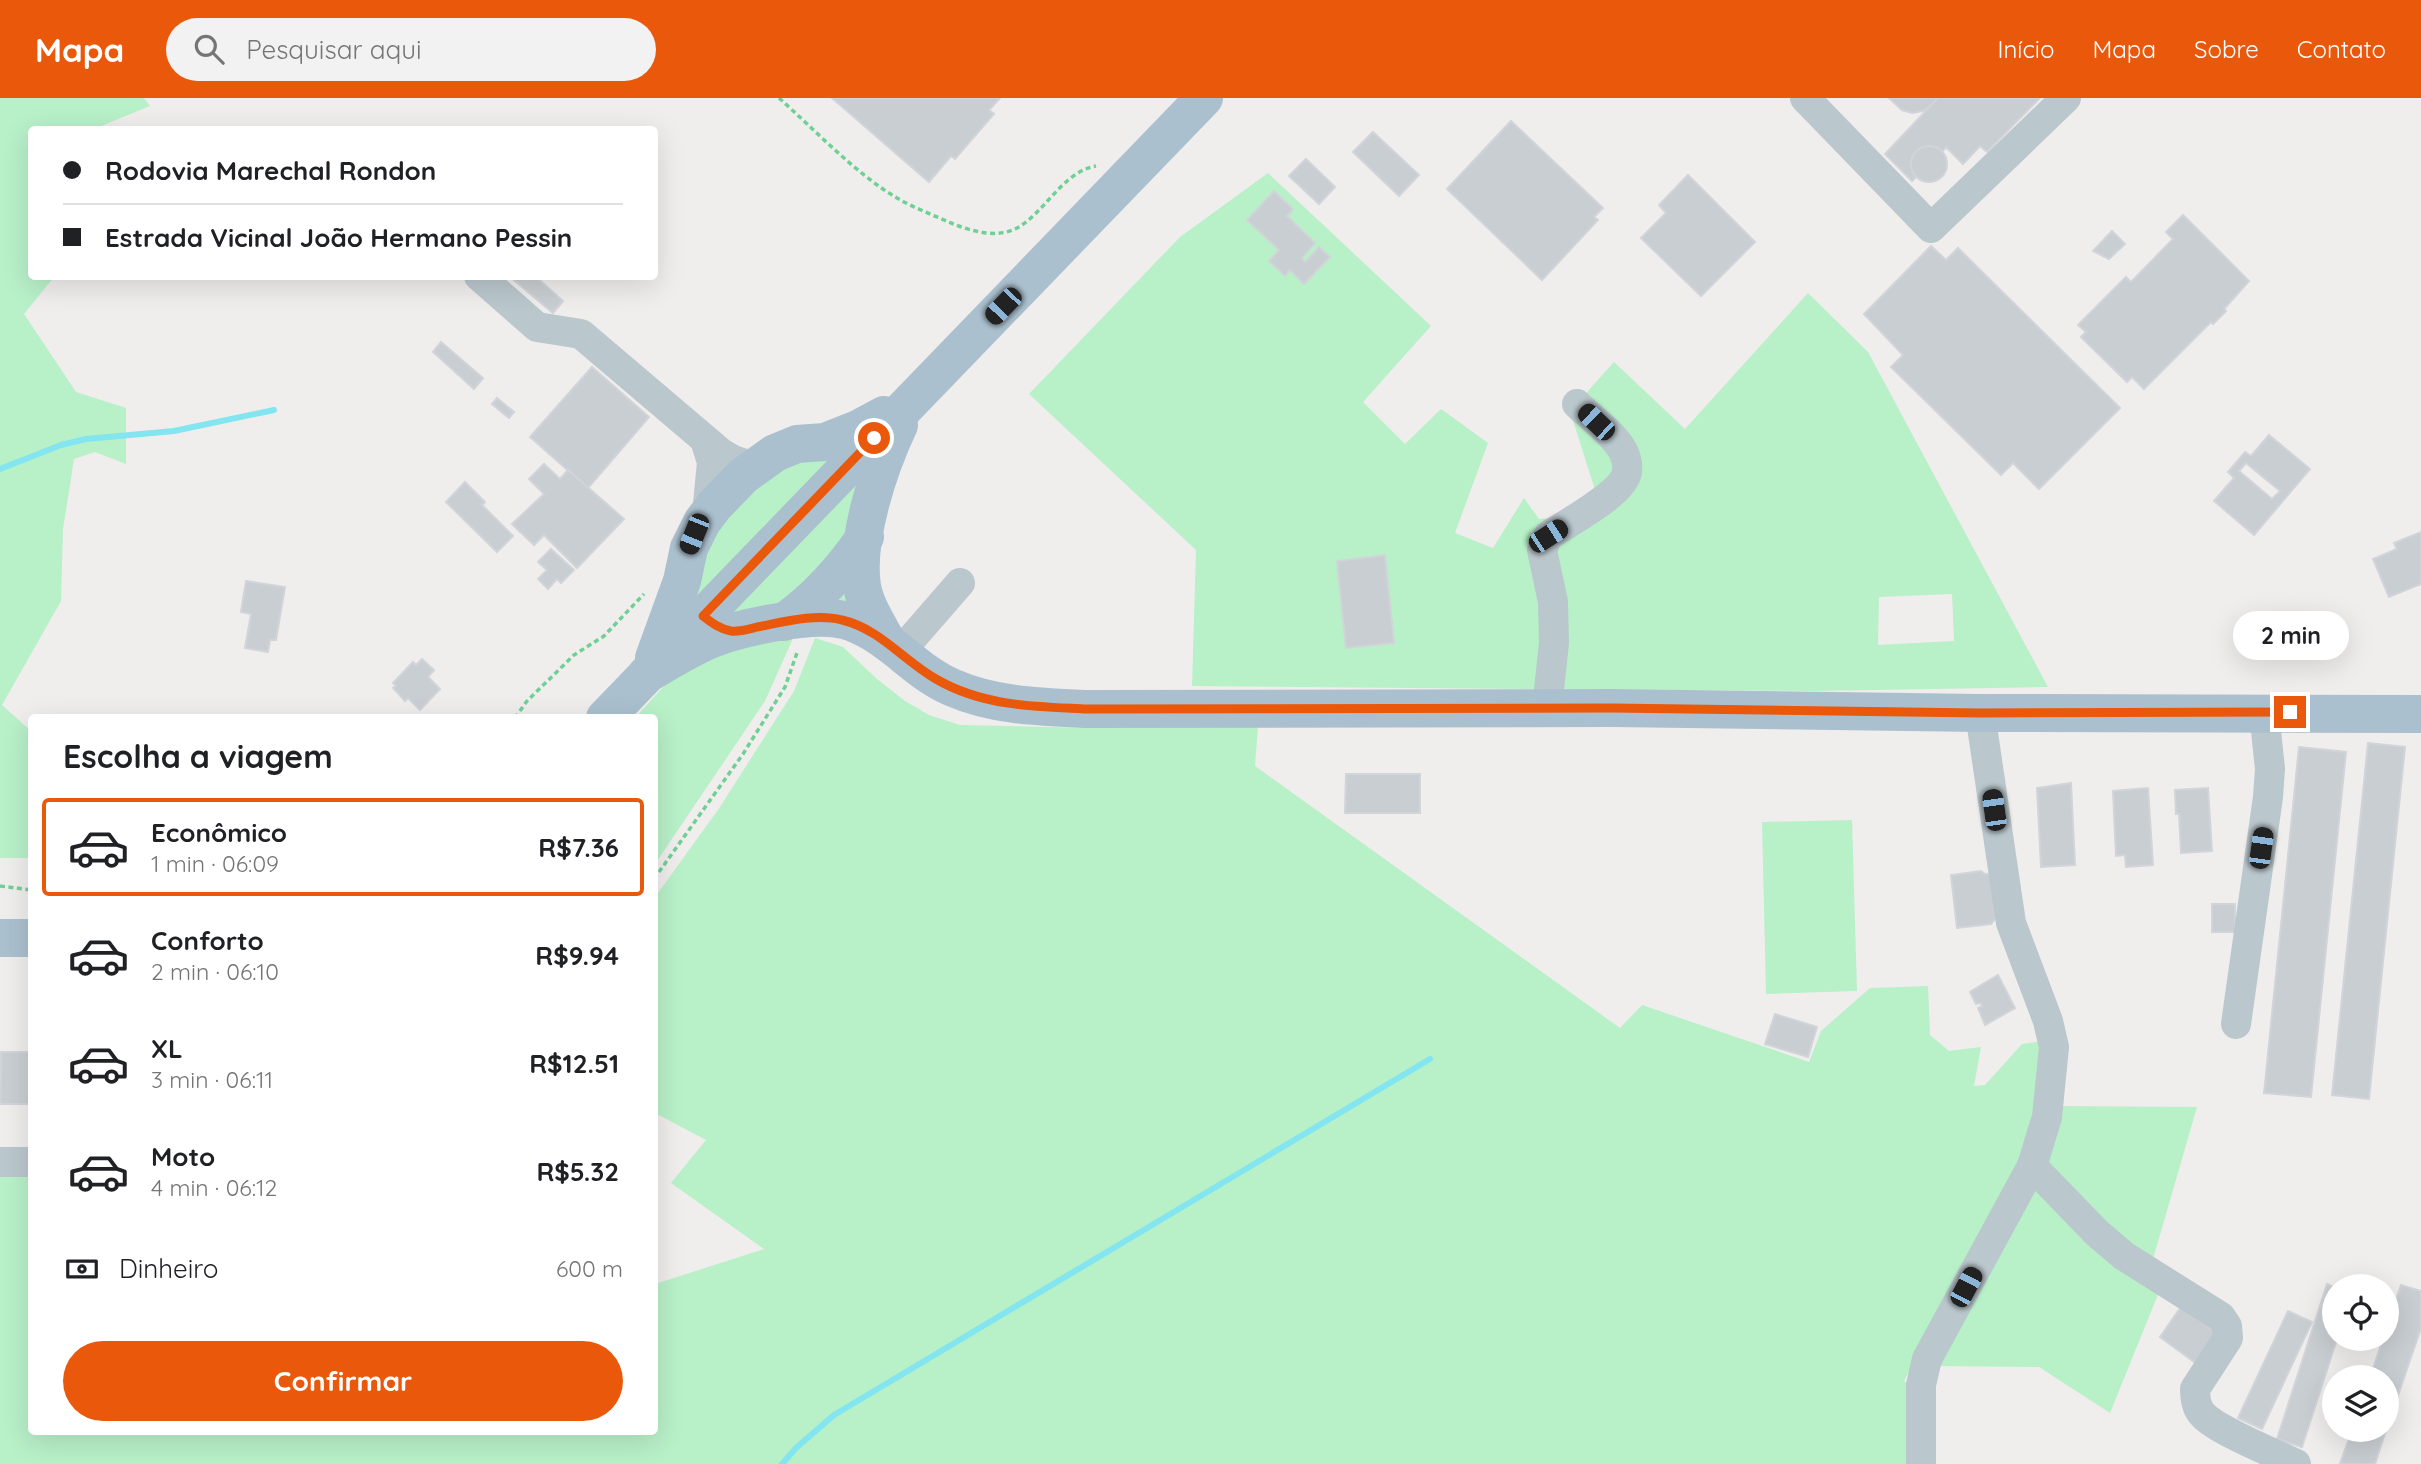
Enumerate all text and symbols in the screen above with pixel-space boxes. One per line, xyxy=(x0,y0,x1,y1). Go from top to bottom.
search box xyxy=(166,18,656,81)
text: Mapa xyxy=(35,29,124,70)
icon: search xyxy=(190,30,228,68)
text: Pesquisar aqui xyxy=(246,33,422,66)
text: Início xyxy=(1997,34,2054,64)
text: Mapa xyxy=(2092,34,2156,64)
text: Sobre xyxy=(2194,34,2259,64)
text: Contato xyxy=(2297,34,2386,64)
text: Rodovia Marechal Rondon xyxy=(105,154,436,187)
text: Estrada Vicinal João Hermano Pessin xyxy=(105,221,572,254)
car xyxy=(981,284,1026,328)
car xyxy=(1574,400,1619,444)
route start xyxy=(858,422,890,454)
car xyxy=(677,511,712,557)
car xyxy=(1525,516,1572,556)
callout: 2 min xyxy=(2232,610,2348,660)
text: 2 min xyxy=(2261,621,2321,650)
route end xyxy=(2274,696,2306,728)
text: Escolha a viagem xyxy=(63,736,333,776)
car xyxy=(1981,788,2008,832)
icon: car xyxy=(67,816,130,879)
text: Econômico xyxy=(151,816,287,849)
car xyxy=(2248,826,2275,870)
text: R$7.36 xyxy=(538,831,619,864)
text: 1 min · 06:09 xyxy=(151,849,279,878)
icon: car xyxy=(67,924,130,987)
text: Conforto xyxy=(151,924,264,957)
text: R$9.94 xyxy=(535,939,619,972)
text: 2 min · 06:10 xyxy=(151,957,279,986)
icon: car xyxy=(67,1032,130,1095)
text: XL xyxy=(151,1032,183,1065)
text: R$12.51 xyxy=(529,1047,619,1080)
text: 3 min · 06:11 xyxy=(151,1065,273,1094)
icon: car xyxy=(67,1140,130,1203)
text: Moto xyxy=(151,1140,215,1173)
text: R$5.32 xyxy=(536,1155,619,1188)
text: 4 min · 06:12 xyxy=(151,1173,277,1202)
icon: cash xyxy=(63,1250,101,1288)
text: Dinheiro xyxy=(119,1252,218,1285)
text: 600 m xyxy=(556,1254,623,1283)
car xyxy=(1947,1264,1986,1310)
map controls xyxy=(2322,1274,2399,1442)
button: locate xyxy=(2322,1274,2399,1351)
button: Confirmar xyxy=(63,1341,623,1421)
button: layers xyxy=(2322,1365,2399,1442)

